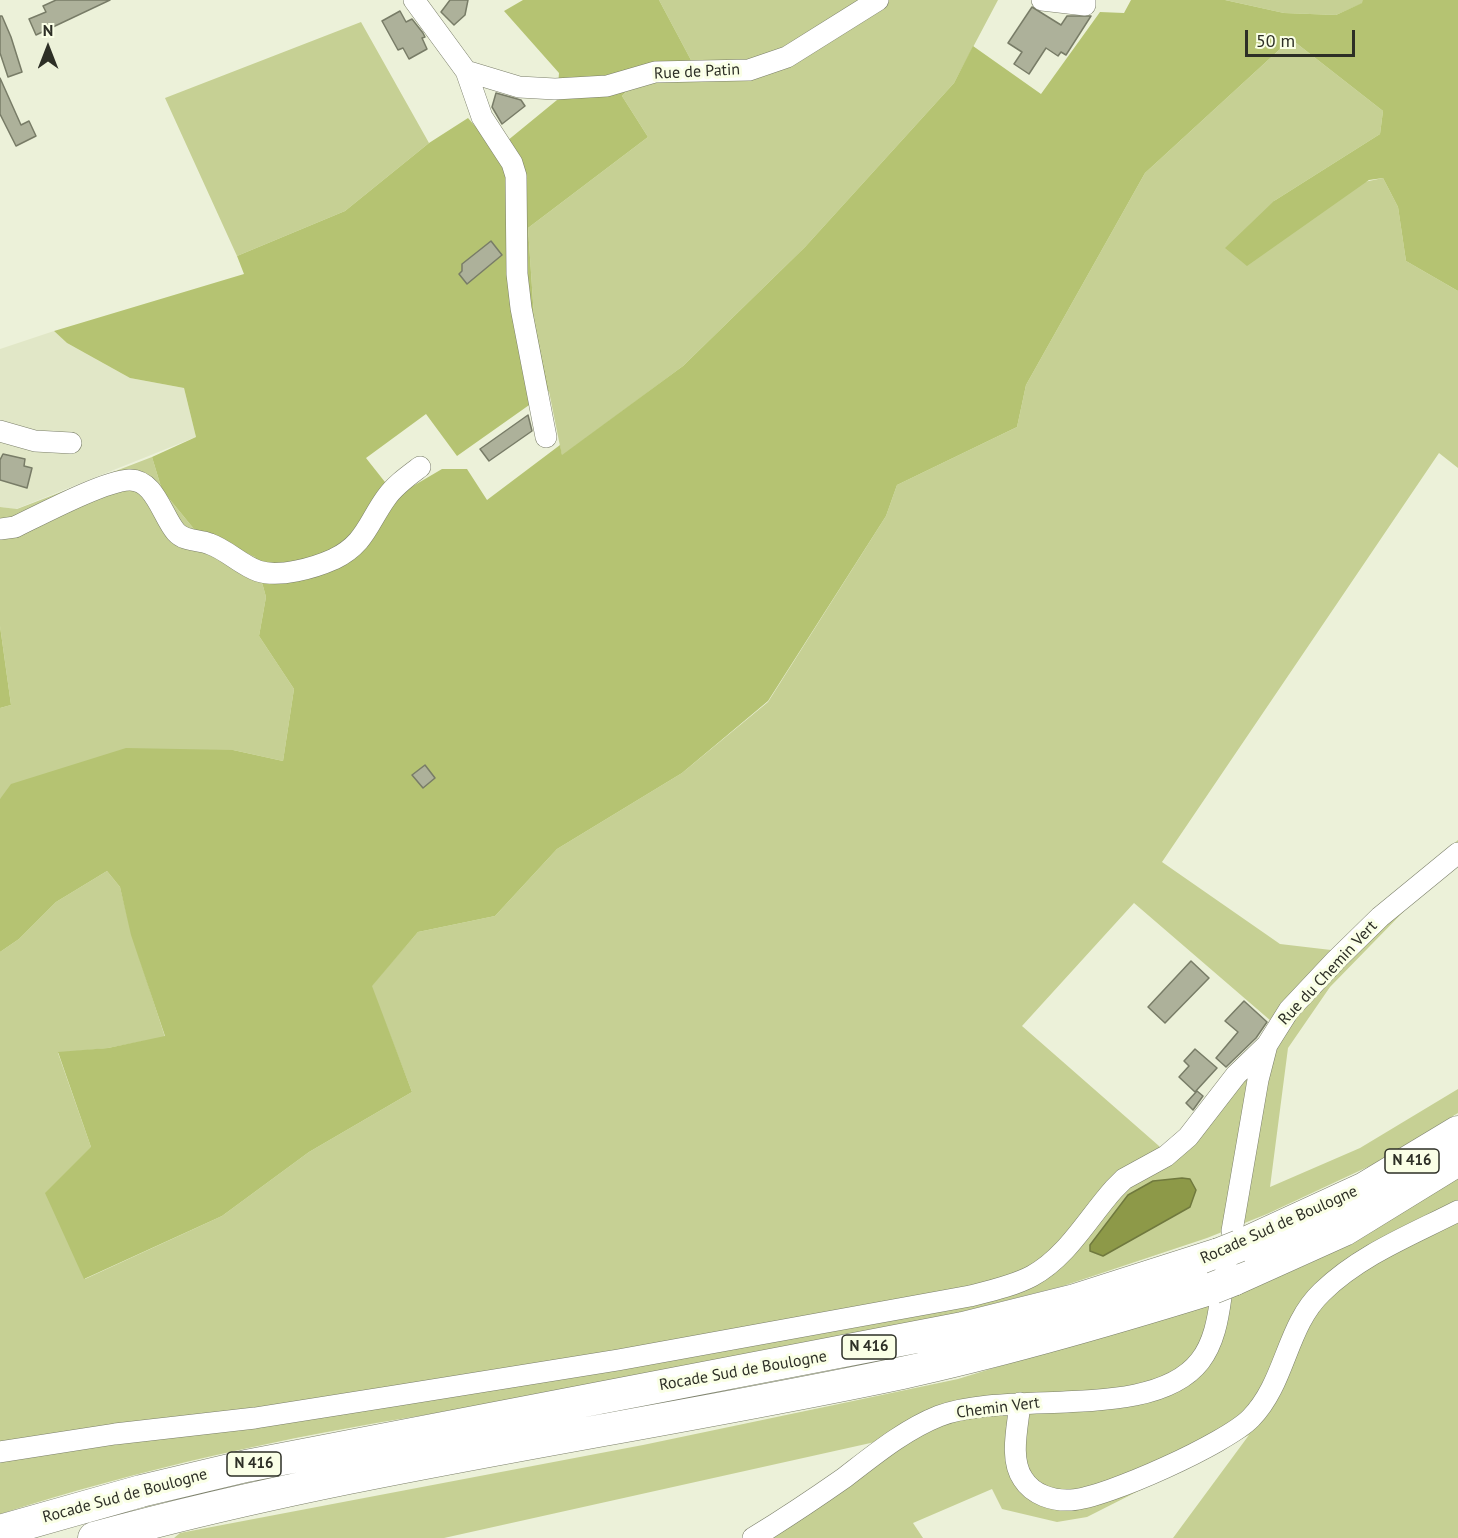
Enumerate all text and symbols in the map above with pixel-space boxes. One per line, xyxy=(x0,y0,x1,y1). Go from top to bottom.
north arrow xyxy=(18,18,78,78)
scale bar xyxy=(1248,18,1358,56)
text: N xyxy=(43,20,53,40)
text: 50 m xyxy=(1256,29,1295,52)
street label: Rue de Patin xyxy=(653,60,741,84)
street label: Rue du Chemin Vert xyxy=(1275,917,1381,1029)
road number: N 416 xyxy=(1385,1149,1439,1173)
street label: Rocade Sud de Boulogne xyxy=(1198,1182,1360,1268)
road number: N 416 xyxy=(842,1335,896,1359)
street label: Rocade Sud de Boulogne xyxy=(658,1347,828,1395)
street label: Chemin Vert xyxy=(955,1393,1041,1423)
road number: N 416 xyxy=(227,1452,281,1476)
street label: Rocade Sud de Boulogne xyxy=(41,1465,209,1527)

